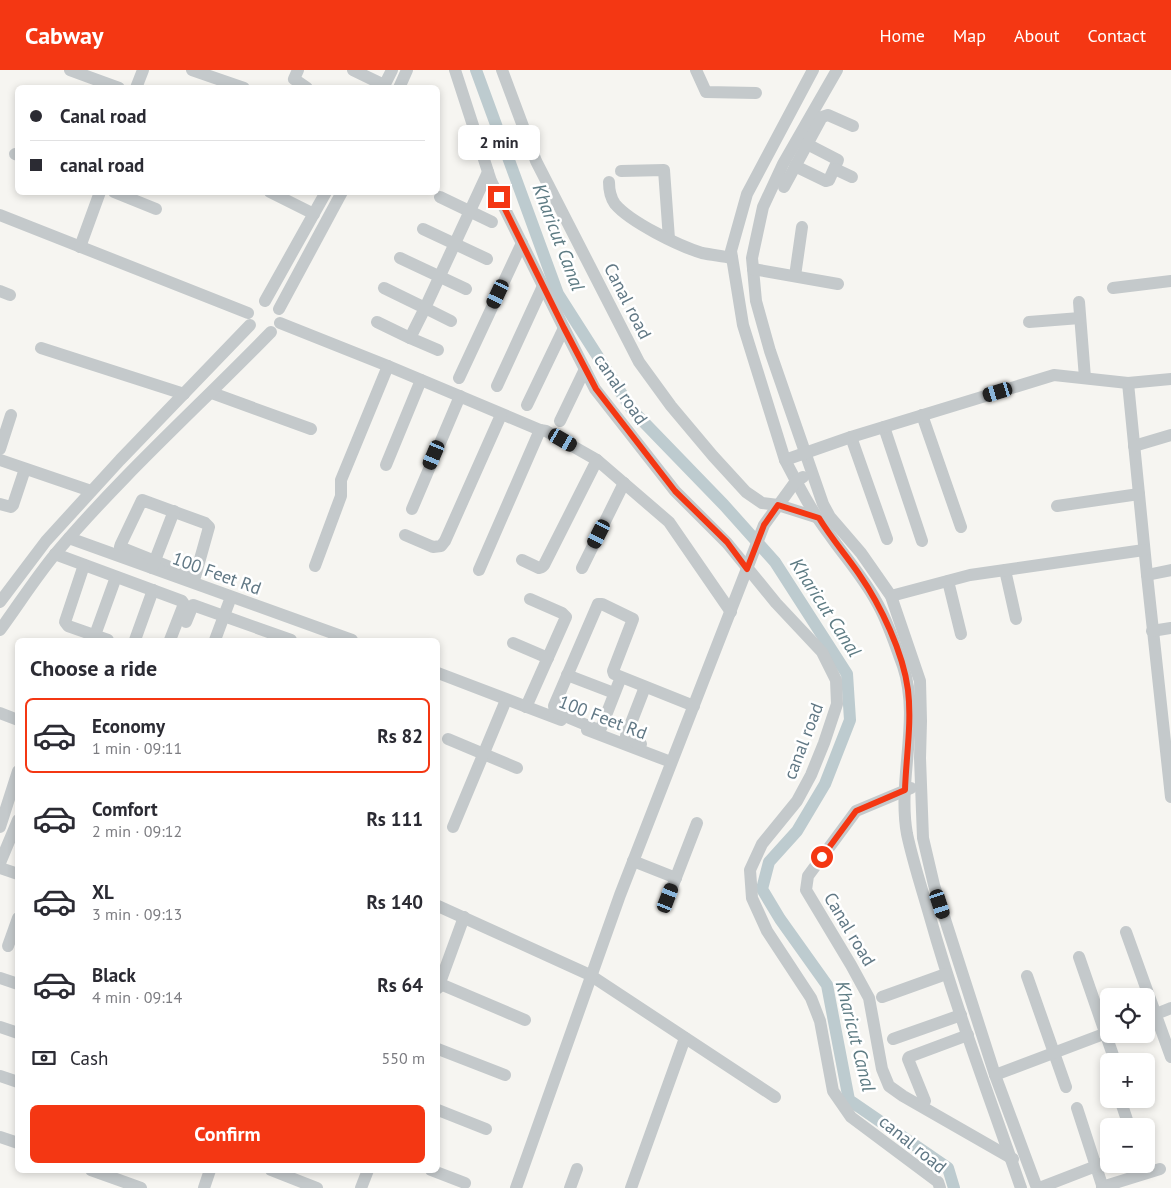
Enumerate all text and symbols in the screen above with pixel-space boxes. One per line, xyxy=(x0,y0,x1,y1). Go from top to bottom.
text: Cabway xyxy=(25,20,103,51)
text: Home xyxy=(879,24,925,47)
text: Map xyxy=(953,24,986,47)
text: About xyxy=(1014,24,1060,47)
text: Contact xyxy=(1088,24,1146,47)
text: Canal road xyxy=(60,104,147,128)
callout: 2 min xyxy=(458,124,540,160)
text: 2 min xyxy=(479,132,519,152)
text: canal road xyxy=(60,153,144,177)
water label: Kharicut Canal xyxy=(528,180,590,294)
route end xyxy=(488,186,510,208)
street label: Canal road xyxy=(599,259,657,343)
car xyxy=(484,277,511,311)
street label: canal road xyxy=(589,349,653,429)
car xyxy=(981,380,1014,404)
car xyxy=(546,426,579,454)
car xyxy=(421,438,446,472)
car xyxy=(585,517,612,551)
street label: 100 Feet Rd xyxy=(169,546,265,600)
water label: Kharicut Canal xyxy=(785,553,867,661)
text: Choose a ride xyxy=(30,654,157,682)
street label: 100 Feet Rd xyxy=(555,690,651,744)
street label: canal road xyxy=(778,699,828,783)
icon: car xyxy=(32,713,77,758)
text: Economy xyxy=(92,714,165,738)
text: Rs 82 xyxy=(377,724,423,748)
text: 1 min · 09:11 xyxy=(92,738,182,758)
icon: car xyxy=(32,796,77,841)
text: Comfort xyxy=(92,797,158,821)
text: Rs 111 xyxy=(366,807,423,831)
text: 2 min · 09:12 xyxy=(92,821,182,841)
route start xyxy=(811,846,833,868)
icon: car xyxy=(32,879,77,924)
text: XL xyxy=(92,880,114,904)
car xyxy=(655,881,680,915)
car xyxy=(928,887,951,921)
street label: Canal road xyxy=(819,888,881,970)
text: Rs 140 xyxy=(366,890,423,914)
text: 3 min · 09:13 xyxy=(92,904,182,924)
icon: car xyxy=(32,962,77,1007)
text: Black xyxy=(92,963,136,987)
text: Rs 64 xyxy=(377,973,423,997)
water label: Kharicut Canal xyxy=(831,978,881,1094)
text: 4 min · 09:14 xyxy=(92,987,182,1007)
map controls xyxy=(1100,988,1155,1173)
button: locate xyxy=(1100,988,1155,1043)
icon: cash xyxy=(30,1044,58,1072)
text: Cash xyxy=(70,1046,108,1070)
text: 550 m xyxy=(382,1048,425,1068)
button: + xyxy=(1100,1053,1155,1108)
button: Confirm xyxy=(30,1105,425,1163)
street label: canal road xyxy=(875,1110,951,1178)
button: − xyxy=(1100,1118,1155,1173)

